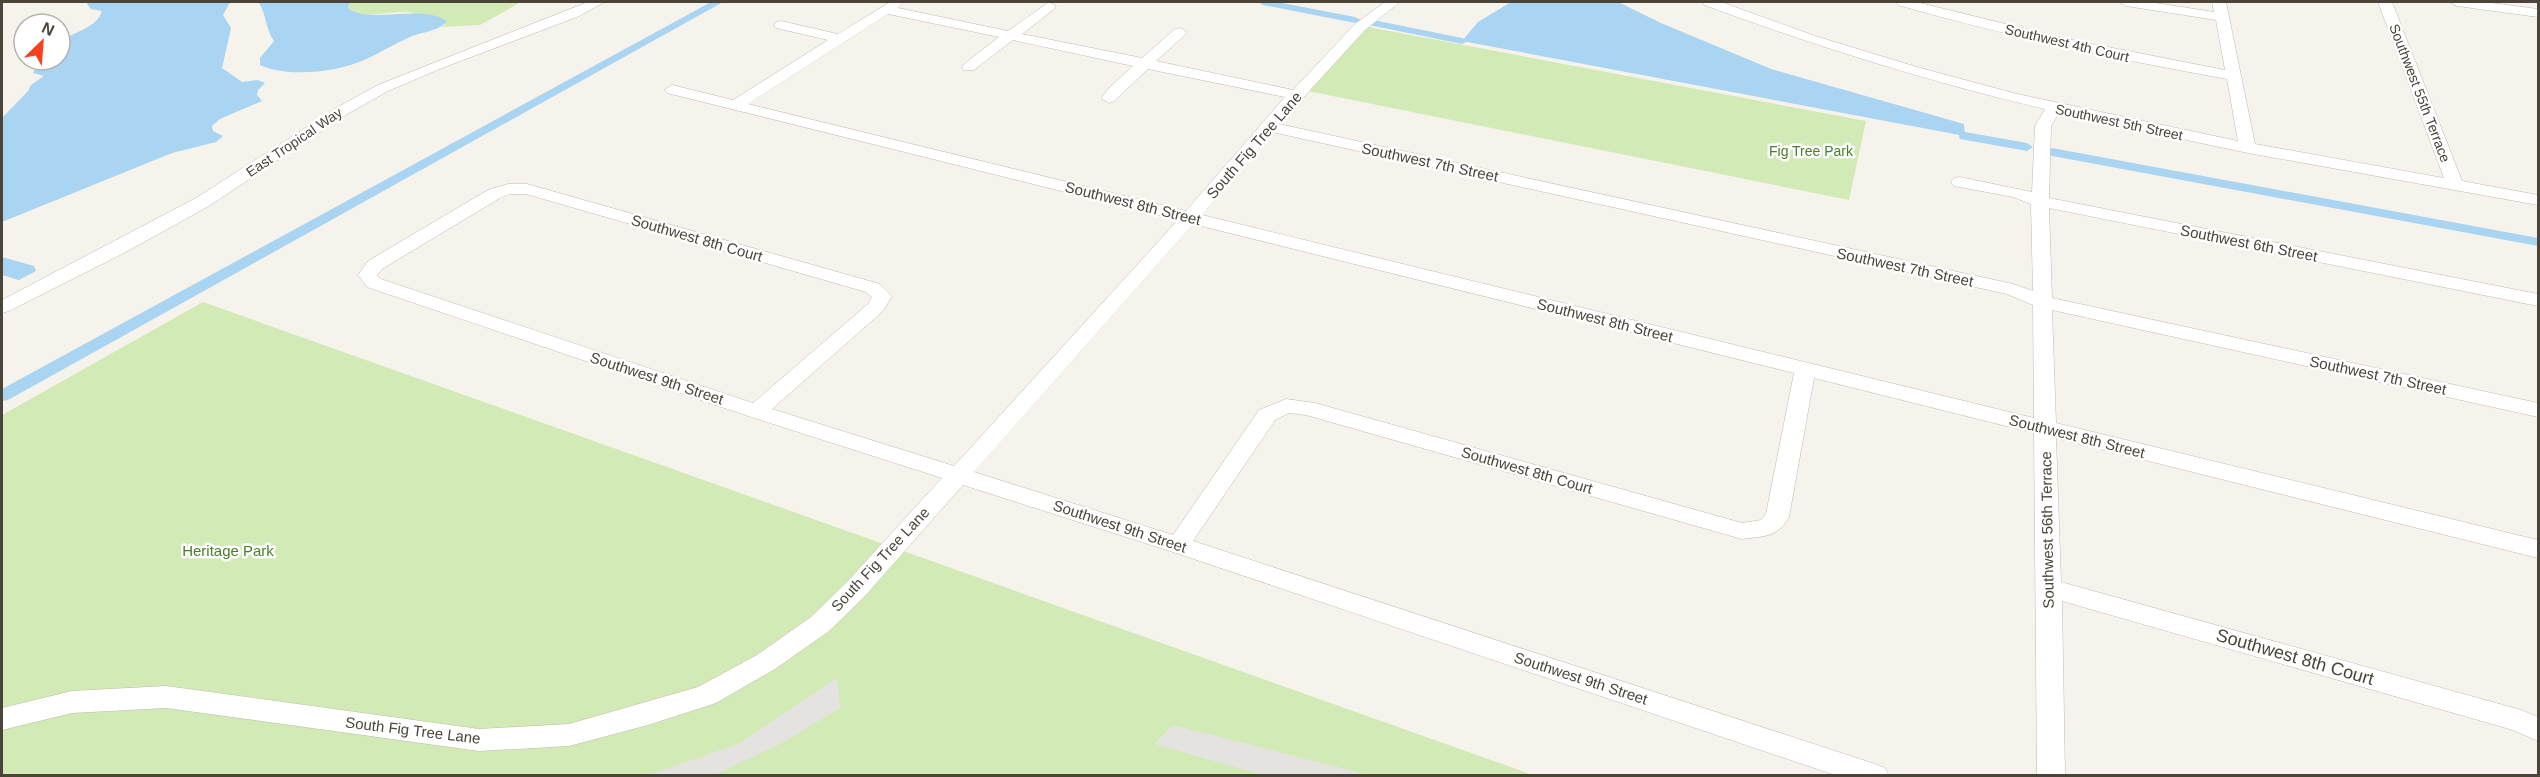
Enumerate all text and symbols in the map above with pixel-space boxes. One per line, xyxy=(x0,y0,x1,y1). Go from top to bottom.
north arrow xyxy=(12,12,72,72)
text: N xyxy=(39,19,57,39)
street label: Southwest 4th Court xyxy=(2003,21,2131,65)
street label: Southwest 55th Terrace xyxy=(2386,22,2454,165)
street label: South Fig Tree Lane xyxy=(1203,88,1305,202)
street label: Southwest 5th Street xyxy=(2054,101,2184,143)
street label: East Tropical Way xyxy=(243,104,345,180)
street label: Southwest 7th Street xyxy=(1360,139,1501,185)
park label: Fig Tree Park xyxy=(1769,143,1854,159)
street label: Southwest 8th Street xyxy=(1063,178,1203,228)
street label: Southwest 8th Court xyxy=(629,211,765,265)
street label: Southwest 6th Street xyxy=(2179,221,2320,265)
street label: Southwest 7th Street xyxy=(1835,244,1976,290)
street label: Southwest 8th Street xyxy=(1535,295,1675,345)
street label: Southwest 9th Street xyxy=(588,348,727,408)
street label: Southwest 7th Street xyxy=(2308,352,2449,398)
street label: Southwest 8th Street xyxy=(2007,411,2147,461)
street label: Southwest 8th Court xyxy=(1459,443,1595,497)
street label: Southwest 56th Terrace xyxy=(2037,451,2057,609)
street label: Southwest 9th Street xyxy=(1051,496,1190,556)
street label: South Fig Tree Lane xyxy=(827,503,933,615)
park label: Heritage Park xyxy=(182,542,274,559)
street label: Southwest 8th Court xyxy=(2214,625,2376,689)
street label: Southwest 9th Street xyxy=(1512,648,1651,708)
street label: South Fig Tree Lane xyxy=(345,713,481,747)

